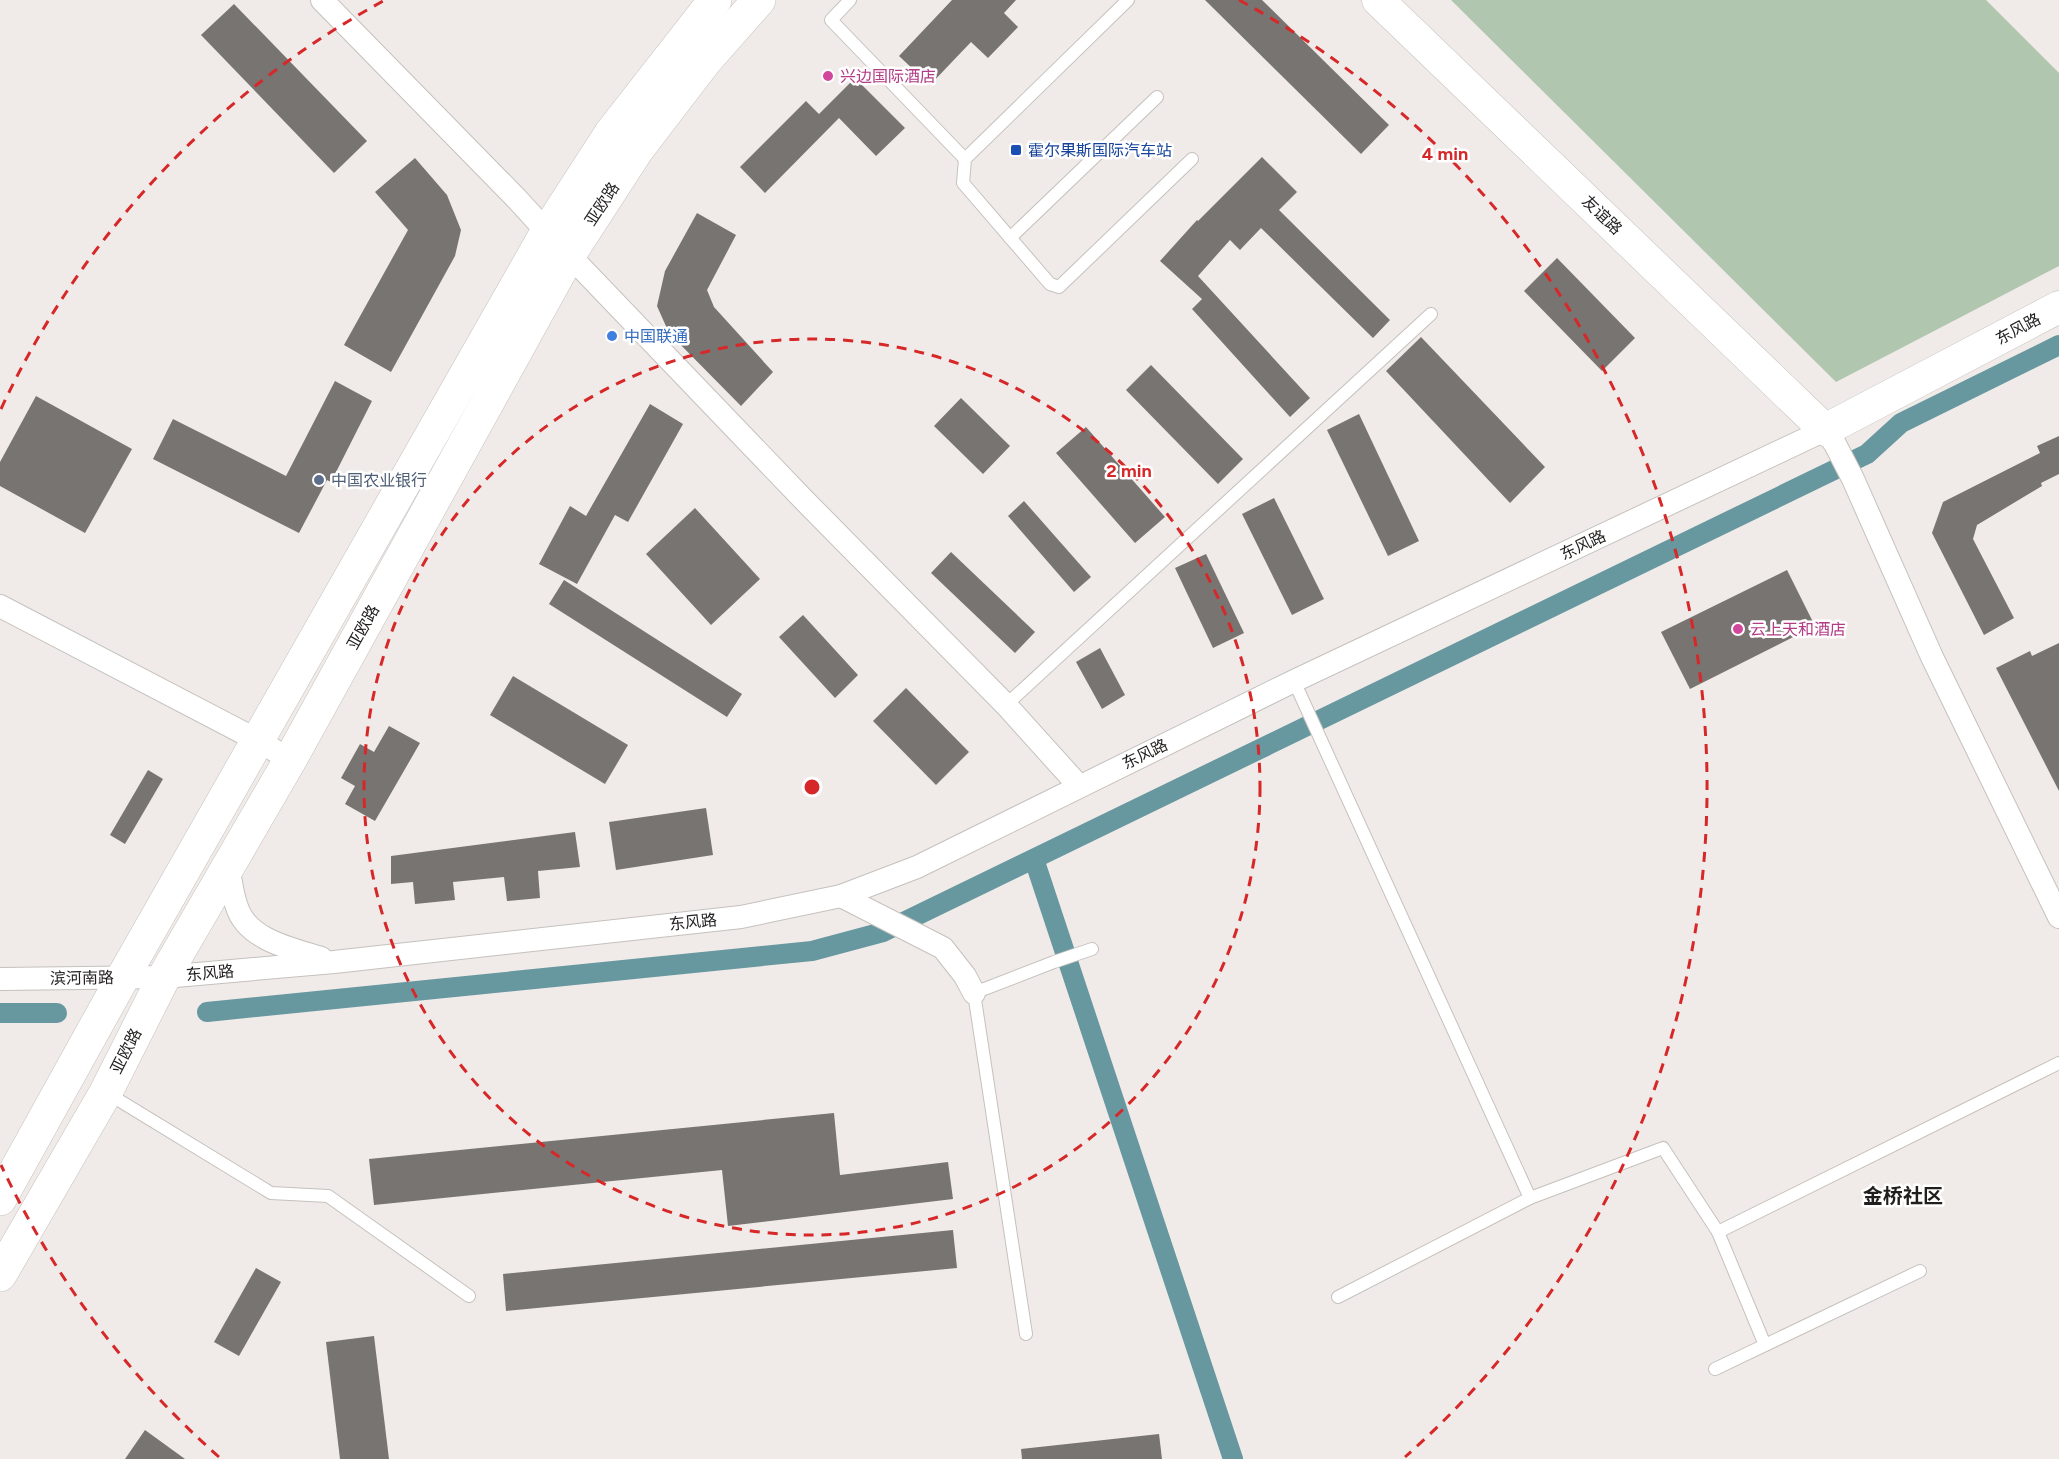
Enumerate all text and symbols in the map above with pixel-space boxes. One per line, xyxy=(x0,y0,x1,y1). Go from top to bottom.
place label: 兴边国际酒店 xyxy=(840,67,936,86)
marker: 兴边国际酒店 xyxy=(821,69,835,83)
place label: 霍尔果斯国际汽车站 xyxy=(1028,141,1172,160)
marker: 霍尔果斯国际汽车站 xyxy=(1009,143,1023,157)
text: 4 min xyxy=(1422,143,1468,165)
street label: 亚欧路 xyxy=(581,179,623,229)
street label: 友谊路 xyxy=(1578,191,1626,239)
street label: 东风路 xyxy=(1992,309,2044,349)
place label: 中国联通 xyxy=(624,327,688,346)
marker: 中国联通 xyxy=(605,329,619,343)
text: 2 min xyxy=(1106,460,1152,482)
place label: 中国农业银行 xyxy=(331,471,427,490)
marker: 中国农业银行 xyxy=(312,473,326,487)
street label: 东风路 xyxy=(1557,526,1609,564)
street label: 亚欧路 xyxy=(343,601,383,653)
place label: 云上天和酒店 xyxy=(1750,620,1846,639)
marker: 云上天和酒店 xyxy=(1731,622,1745,636)
street label: 东风路 xyxy=(1119,735,1171,773)
centre of rings xyxy=(802,777,822,797)
street label: 东风路 xyxy=(668,910,718,934)
street label: 东风路 xyxy=(185,961,235,985)
street label: 滨河南路 xyxy=(50,968,114,988)
street label: 亚欧路 xyxy=(107,1025,145,1077)
district label: 金桥社区 xyxy=(1863,1184,1943,1208)

